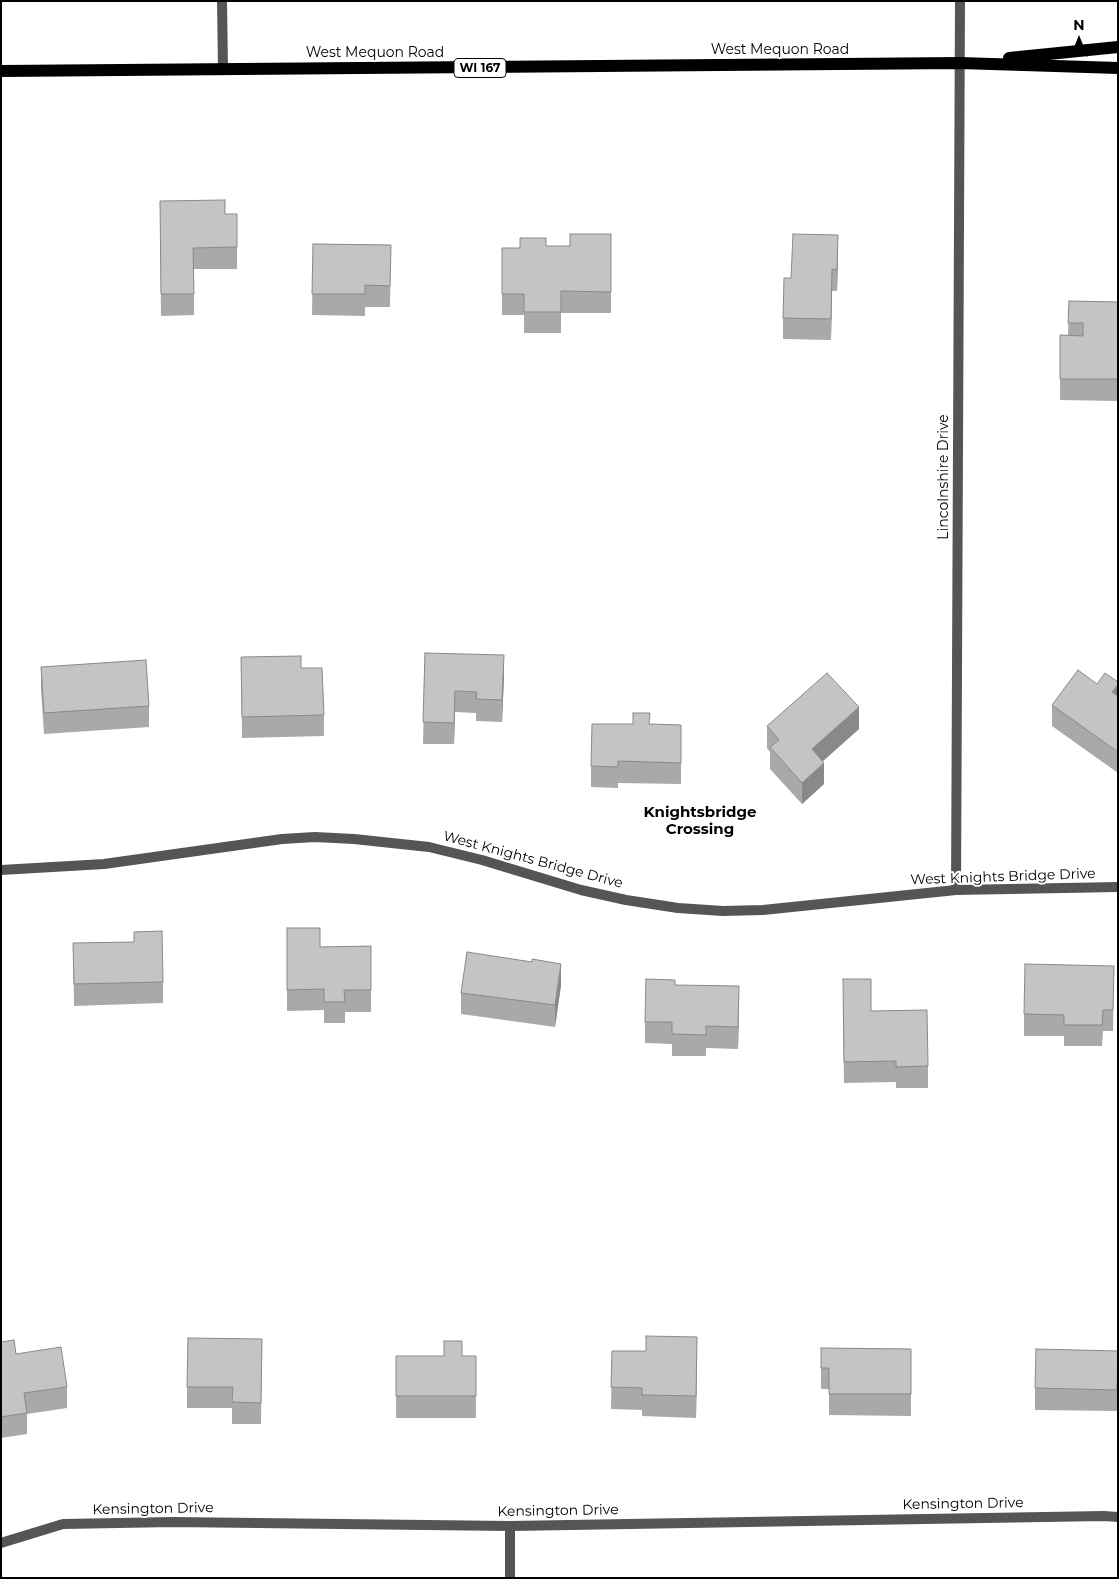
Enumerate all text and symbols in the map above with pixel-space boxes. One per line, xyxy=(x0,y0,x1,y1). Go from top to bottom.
north arrow xyxy=(1054,15,1104,65)
text: N xyxy=(1073,16,1085,34)
street label: West Mequon Road xyxy=(711,42,849,58)
street label: West Mequon Road xyxy=(306,45,444,61)
road number: WI 167 xyxy=(454,58,506,78)
street label: Lincolnshire Drive xyxy=(936,414,952,540)
district label: Knightsbridge Crossing xyxy=(644,804,756,839)
street label: West Knights Bridge Drive xyxy=(441,828,625,892)
street label: West Knights Bridge Drive xyxy=(910,865,1096,889)
street label: Kensington Drive xyxy=(902,1495,1024,1513)
street label: Kensington Drive xyxy=(92,1500,214,1518)
street label: Kensington Drive xyxy=(497,1502,619,1520)

